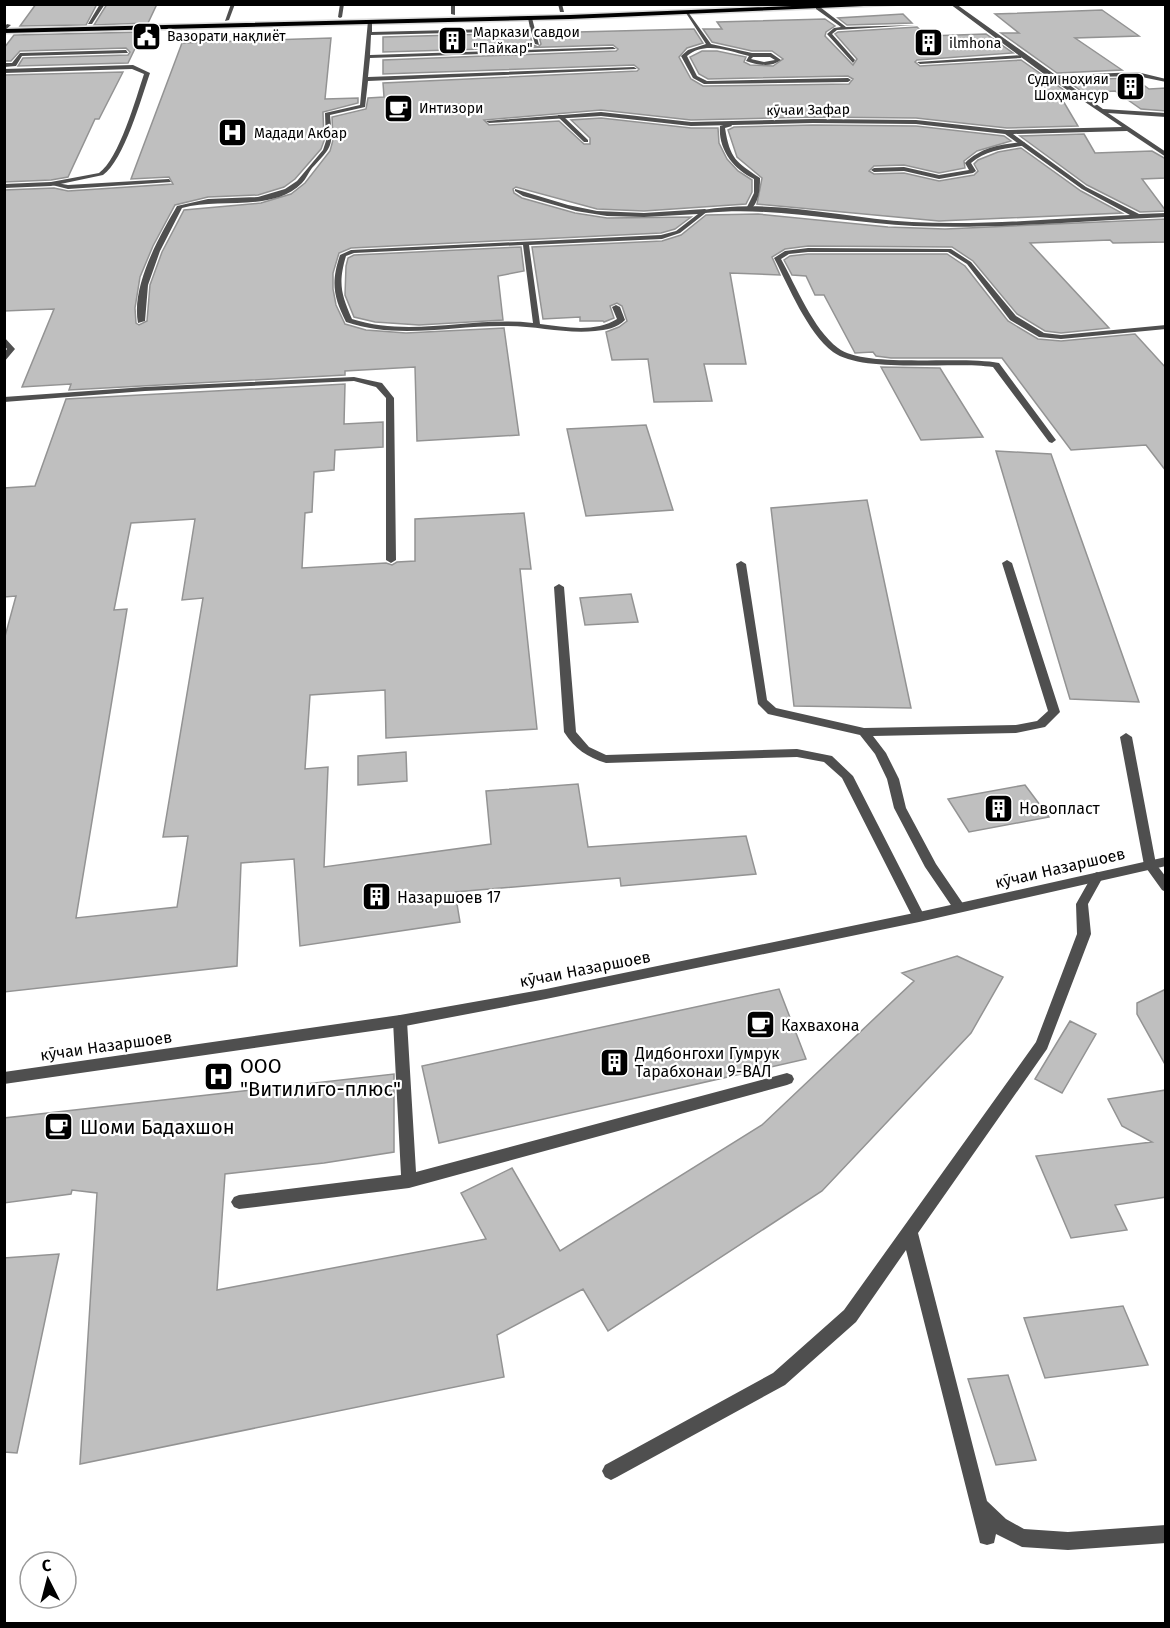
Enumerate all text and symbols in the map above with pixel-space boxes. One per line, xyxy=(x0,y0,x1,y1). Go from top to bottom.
public building icon: Вазорати нақлиёт xyxy=(130,20,162,52)
building icon: Маркази савдои "Пайкар" xyxy=(436,24,468,56)
place label: Маркази савдои "Пайкар" xyxy=(473,24,580,57)
building icon: ilmhona xyxy=(912,27,944,59)
place label: Вазорати нақлиёт xyxy=(167,28,286,45)
place label: ilmhona xyxy=(949,35,1001,52)
place label: Суди ноҳияи Шоҳмансур xyxy=(1027,71,1109,104)
building icon: Суди ноҳияи Шоҳмансур xyxy=(1114,71,1146,103)
cafe icon: Интизори xyxy=(382,92,414,124)
place label: Интизори xyxy=(419,100,483,117)
street label: кӯчаи Зафар xyxy=(766,101,850,119)
hospital icon: Мадади Акбар xyxy=(217,117,249,149)
place label: Мадади Акбар xyxy=(254,125,347,142)
building icon: Новопласт xyxy=(982,792,1014,824)
place label: Новопласт xyxy=(1019,799,1101,818)
street label: кӯчаи Назаршоев xyxy=(993,844,1127,892)
building icon: Назаршоев 17 xyxy=(360,881,392,913)
place label: Назаршоев 17 xyxy=(397,888,501,907)
street label: кӯчаи Назаршоев xyxy=(518,947,652,991)
cafe icon: Кахвахона xyxy=(744,1009,776,1041)
place label: Кахвахона xyxy=(781,1016,860,1035)
street label: кӯчаи Назаршоев xyxy=(39,1027,173,1065)
place label: Дидбонгохи Гумрук Тарабхонаи 9-ВАЛ xyxy=(634,1044,780,1081)
building icon: Дидбонгохи Гумрук Тарабхонаи 9-ВАЛ xyxy=(598,1046,630,1078)
place label: ООО "Витилиго-плюс" xyxy=(240,1054,401,1101)
hospital icon: ООО "Витилиго-плюс" xyxy=(203,1061,235,1093)
cafe icon: Шоми Бадахшон xyxy=(43,1111,75,1143)
place label: Шоми Бадахшон xyxy=(80,1115,235,1139)
north arrow xyxy=(18,1550,78,1610)
text: С xyxy=(41,1556,53,1576)

